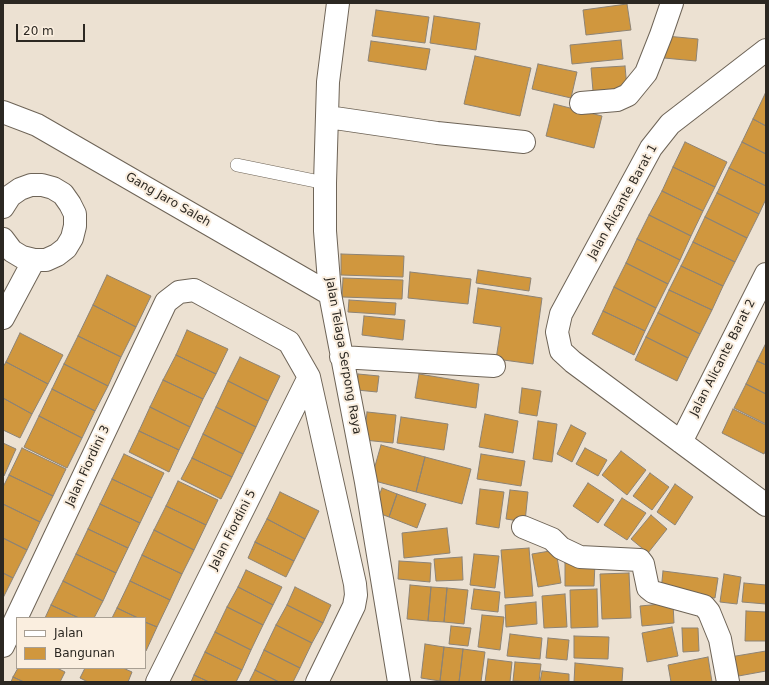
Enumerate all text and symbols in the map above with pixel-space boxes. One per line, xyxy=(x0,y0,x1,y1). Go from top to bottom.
scale bar xyxy=(18,16,87,42)
text: 20 m xyxy=(23,24,54,38)
street label: Jalan Alicante Barat 1 xyxy=(585,142,661,262)
street label: Gang Jaro Saleh xyxy=(123,170,213,230)
street label: Jalan Telaga Serpong Raya xyxy=(322,276,364,436)
street label: Jalan Alicante Barat 2 xyxy=(687,297,759,419)
street label: Jalan Fiordini 3 xyxy=(63,423,113,509)
street label: Jalan Fiordini 5 xyxy=(207,488,259,572)
legend xyxy=(16,617,146,669)
text: Jalan xyxy=(54,626,83,640)
text: Bangunan xyxy=(54,646,115,660)

